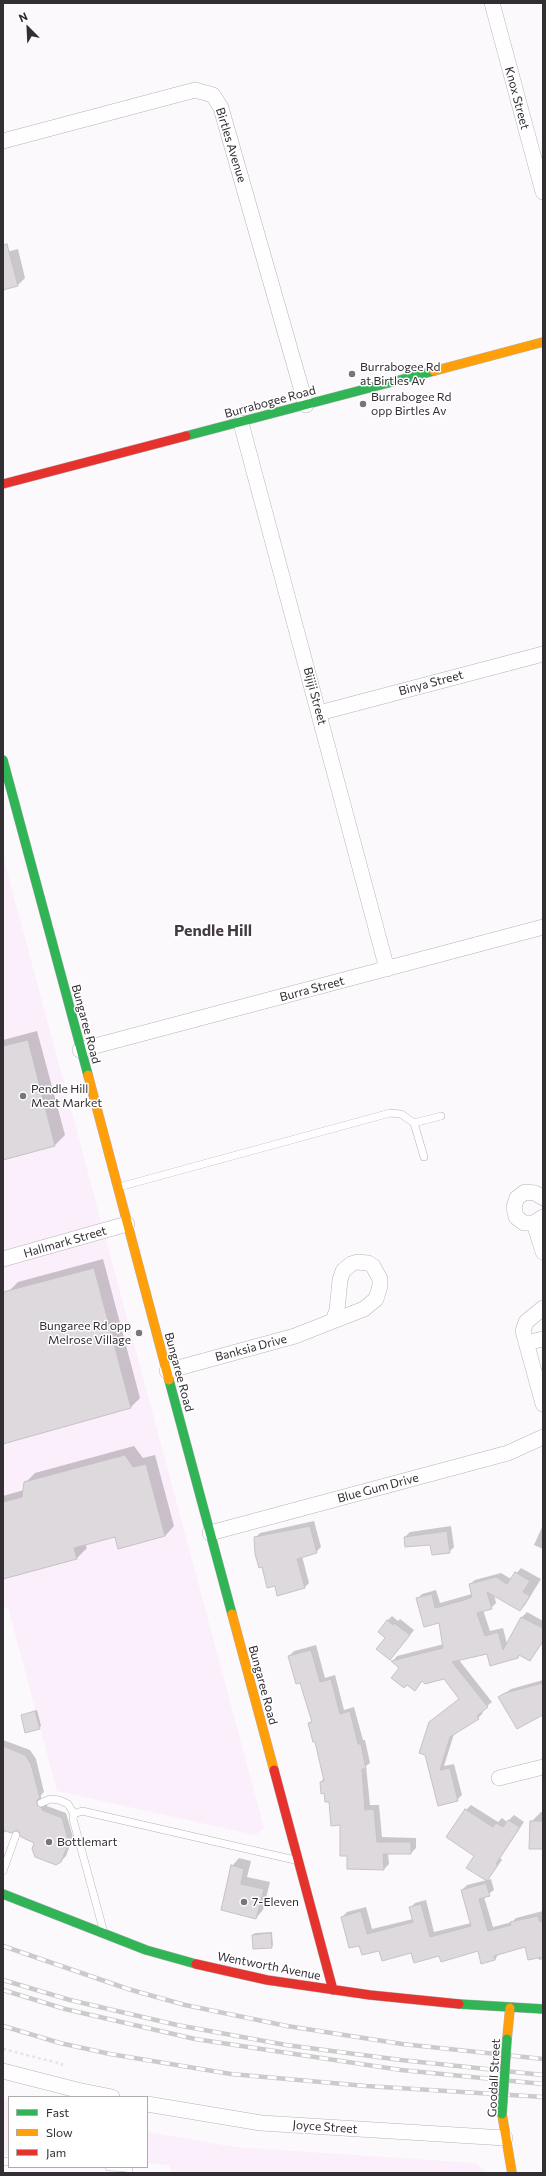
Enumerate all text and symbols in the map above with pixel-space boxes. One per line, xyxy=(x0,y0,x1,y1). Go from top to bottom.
north arrow xyxy=(8,8,48,48)
text: N xyxy=(16,9,29,24)
street label: Knox Street xyxy=(502,65,532,131)
street label: Birtles Avenue xyxy=(213,106,249,184)
place label: Burrabogee Rd at Birtles Av xyxy=(360,360,440,388)
marker: Burrabogee Rd at Birtles Av xyxy=(347,369,357,379)
street label: Burrabogee Road xyxy=(223,383,317,421)
place label: Burrabogee Rd opp Birtles Av xyxy=(371,390,451,418)
marker: Burrabogee Rd opp Birtles Av xyxy=(358,399,368,409)
street label: Bijiji Street xyxy=(300,665,330,727)
street label: Binya Street xyxy=(397,667,465,699)
district label: Pendle Hill xyxy=(174,921,252,941)
street label: Burra Street xyxy=(278,973,346,1005)
street label: Bungaree Road xyxy=(68,983,104,1065)
place label: Pendle Hill Meat Market xyxy=(31,1082,102,1110)
marker: Pendle Hill Meat Market xyxy=(18,1091,28,1101)
street label: Hallmark Street xyxy=(22,1223,108,1261)
place label: Bungaree Rd opp Melrose Village xyxy=(39,1319,131,1347)
marker: Bungaree Rd opp Melrose Village xyxy=(134,1328,144,1338)
street label: Bungaree Road xyxy=(161,1331,197,1413)
street label: Banksia Drive xyxy=(214,1332,288,1364)
street label: Blue Gum Drive xyxy=(336,1470,420,1506)
street label: Bungaree Road xyxy=(245,1644,281,1726)
place label: Bottlemart xyxy=(57,1835,118,1849)
marker: Bottlemart xyxy=(44,1837,54,1847)
place label: 7-Eleven xyxy=(252,1895,299,1909)
marker: 7-Eleven xyxy=(239,1897,249,1907)
street label: Wentworth Avenue xyxy=(216,1949,322,1983)
street label: Goodall Street xyxy=(485,2038,503,2118)
legend xyxy=(8,2096,148,2168)
text: Fast xyxy=(46,2105,69,2119)
street label: Joyce Street xyxy=(292,2118,358,2136)
text: Slow xyxy=(46,2125,73,2139)
text: Jam xyxy=(46,2145,66,2159)

